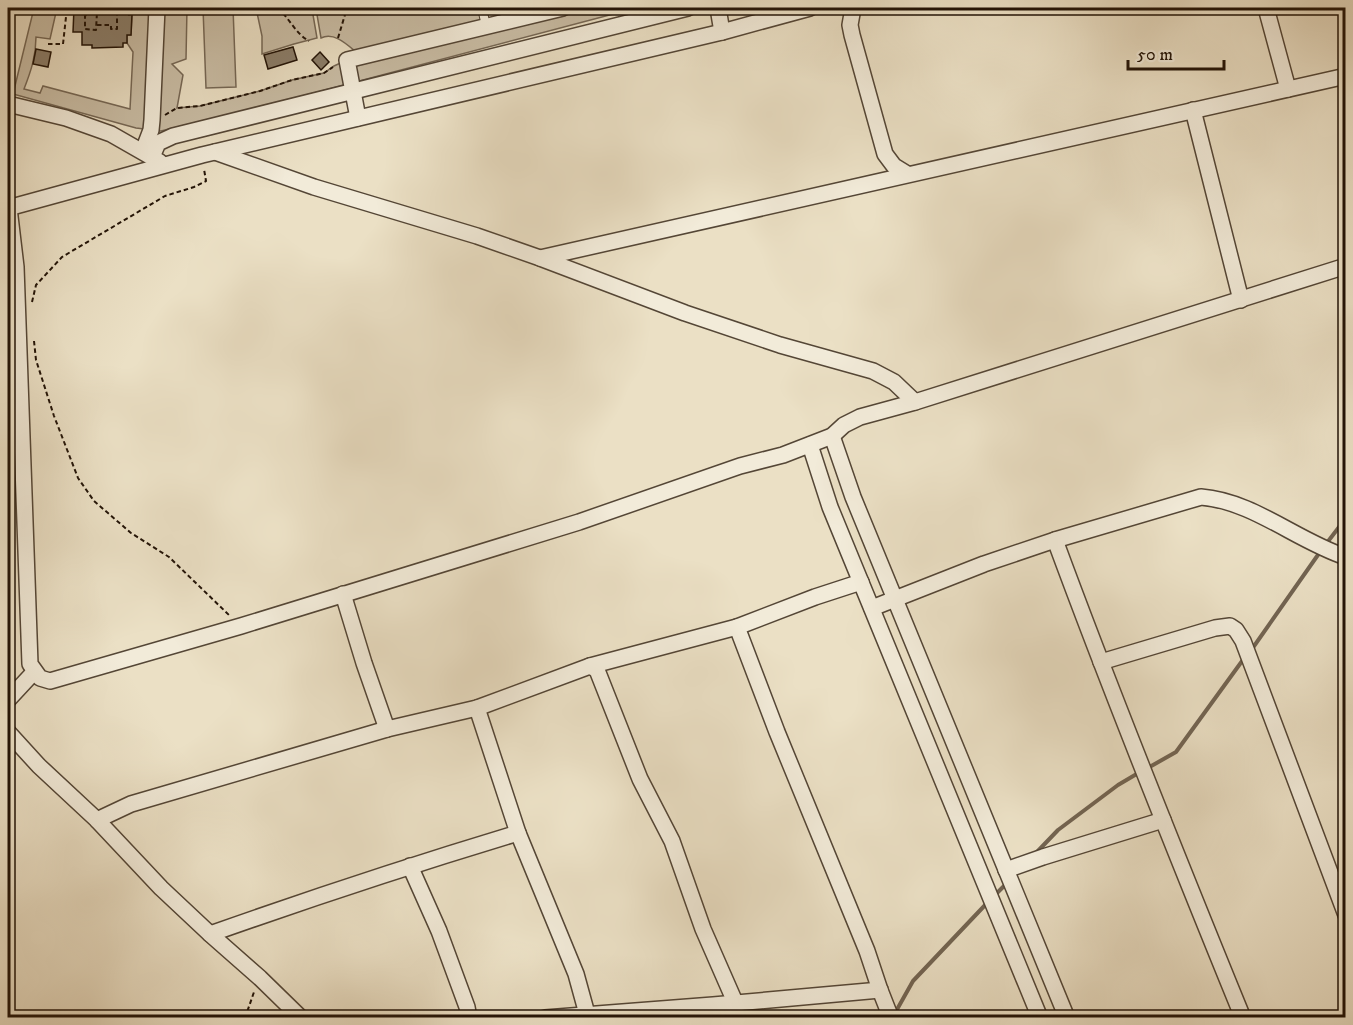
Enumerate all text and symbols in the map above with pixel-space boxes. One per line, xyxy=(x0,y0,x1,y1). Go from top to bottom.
scale bar xyxy=(1128,33,1224,71)
text: 50 m xyxy=(1137,44,1173,66)

